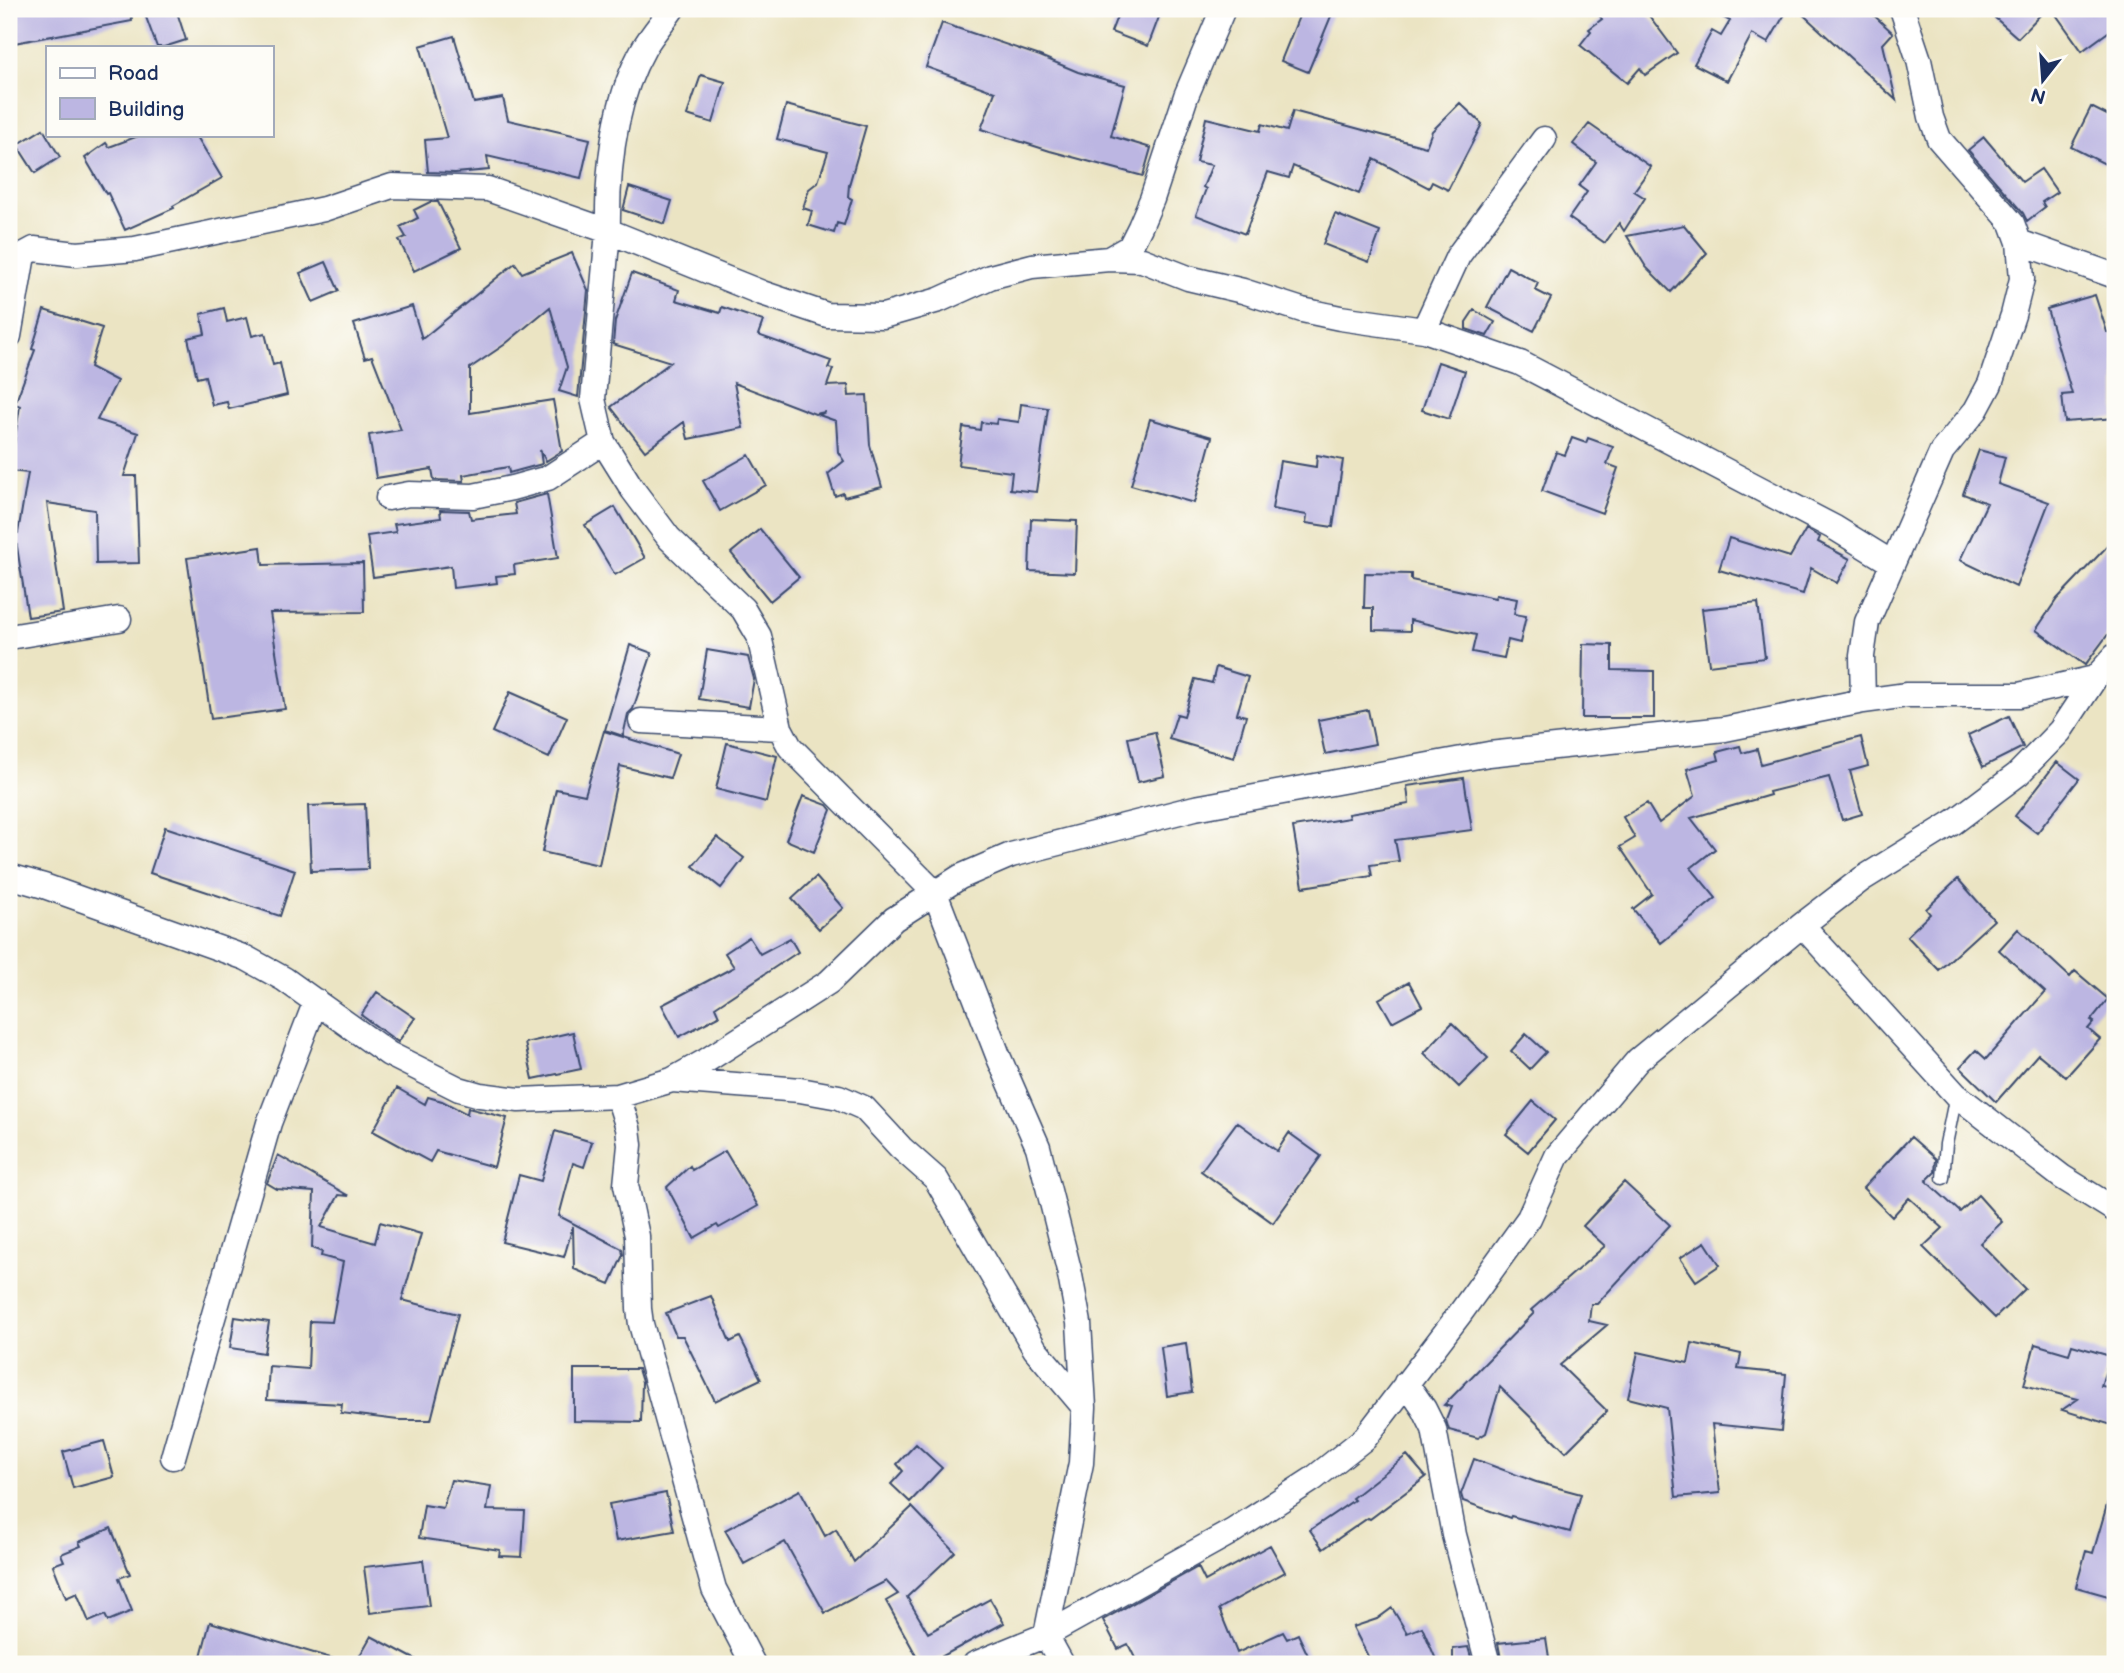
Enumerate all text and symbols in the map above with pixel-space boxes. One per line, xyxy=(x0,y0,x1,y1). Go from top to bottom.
legend xyxy=(46,46,273,136)
north arrow xyxy=(2008,46,2078,116)
text: Road xyxy=(108,61,159,86)
text: N xyxy=(2028,82,2049,108)
text: Building xyxy=(108,97,184,122)

